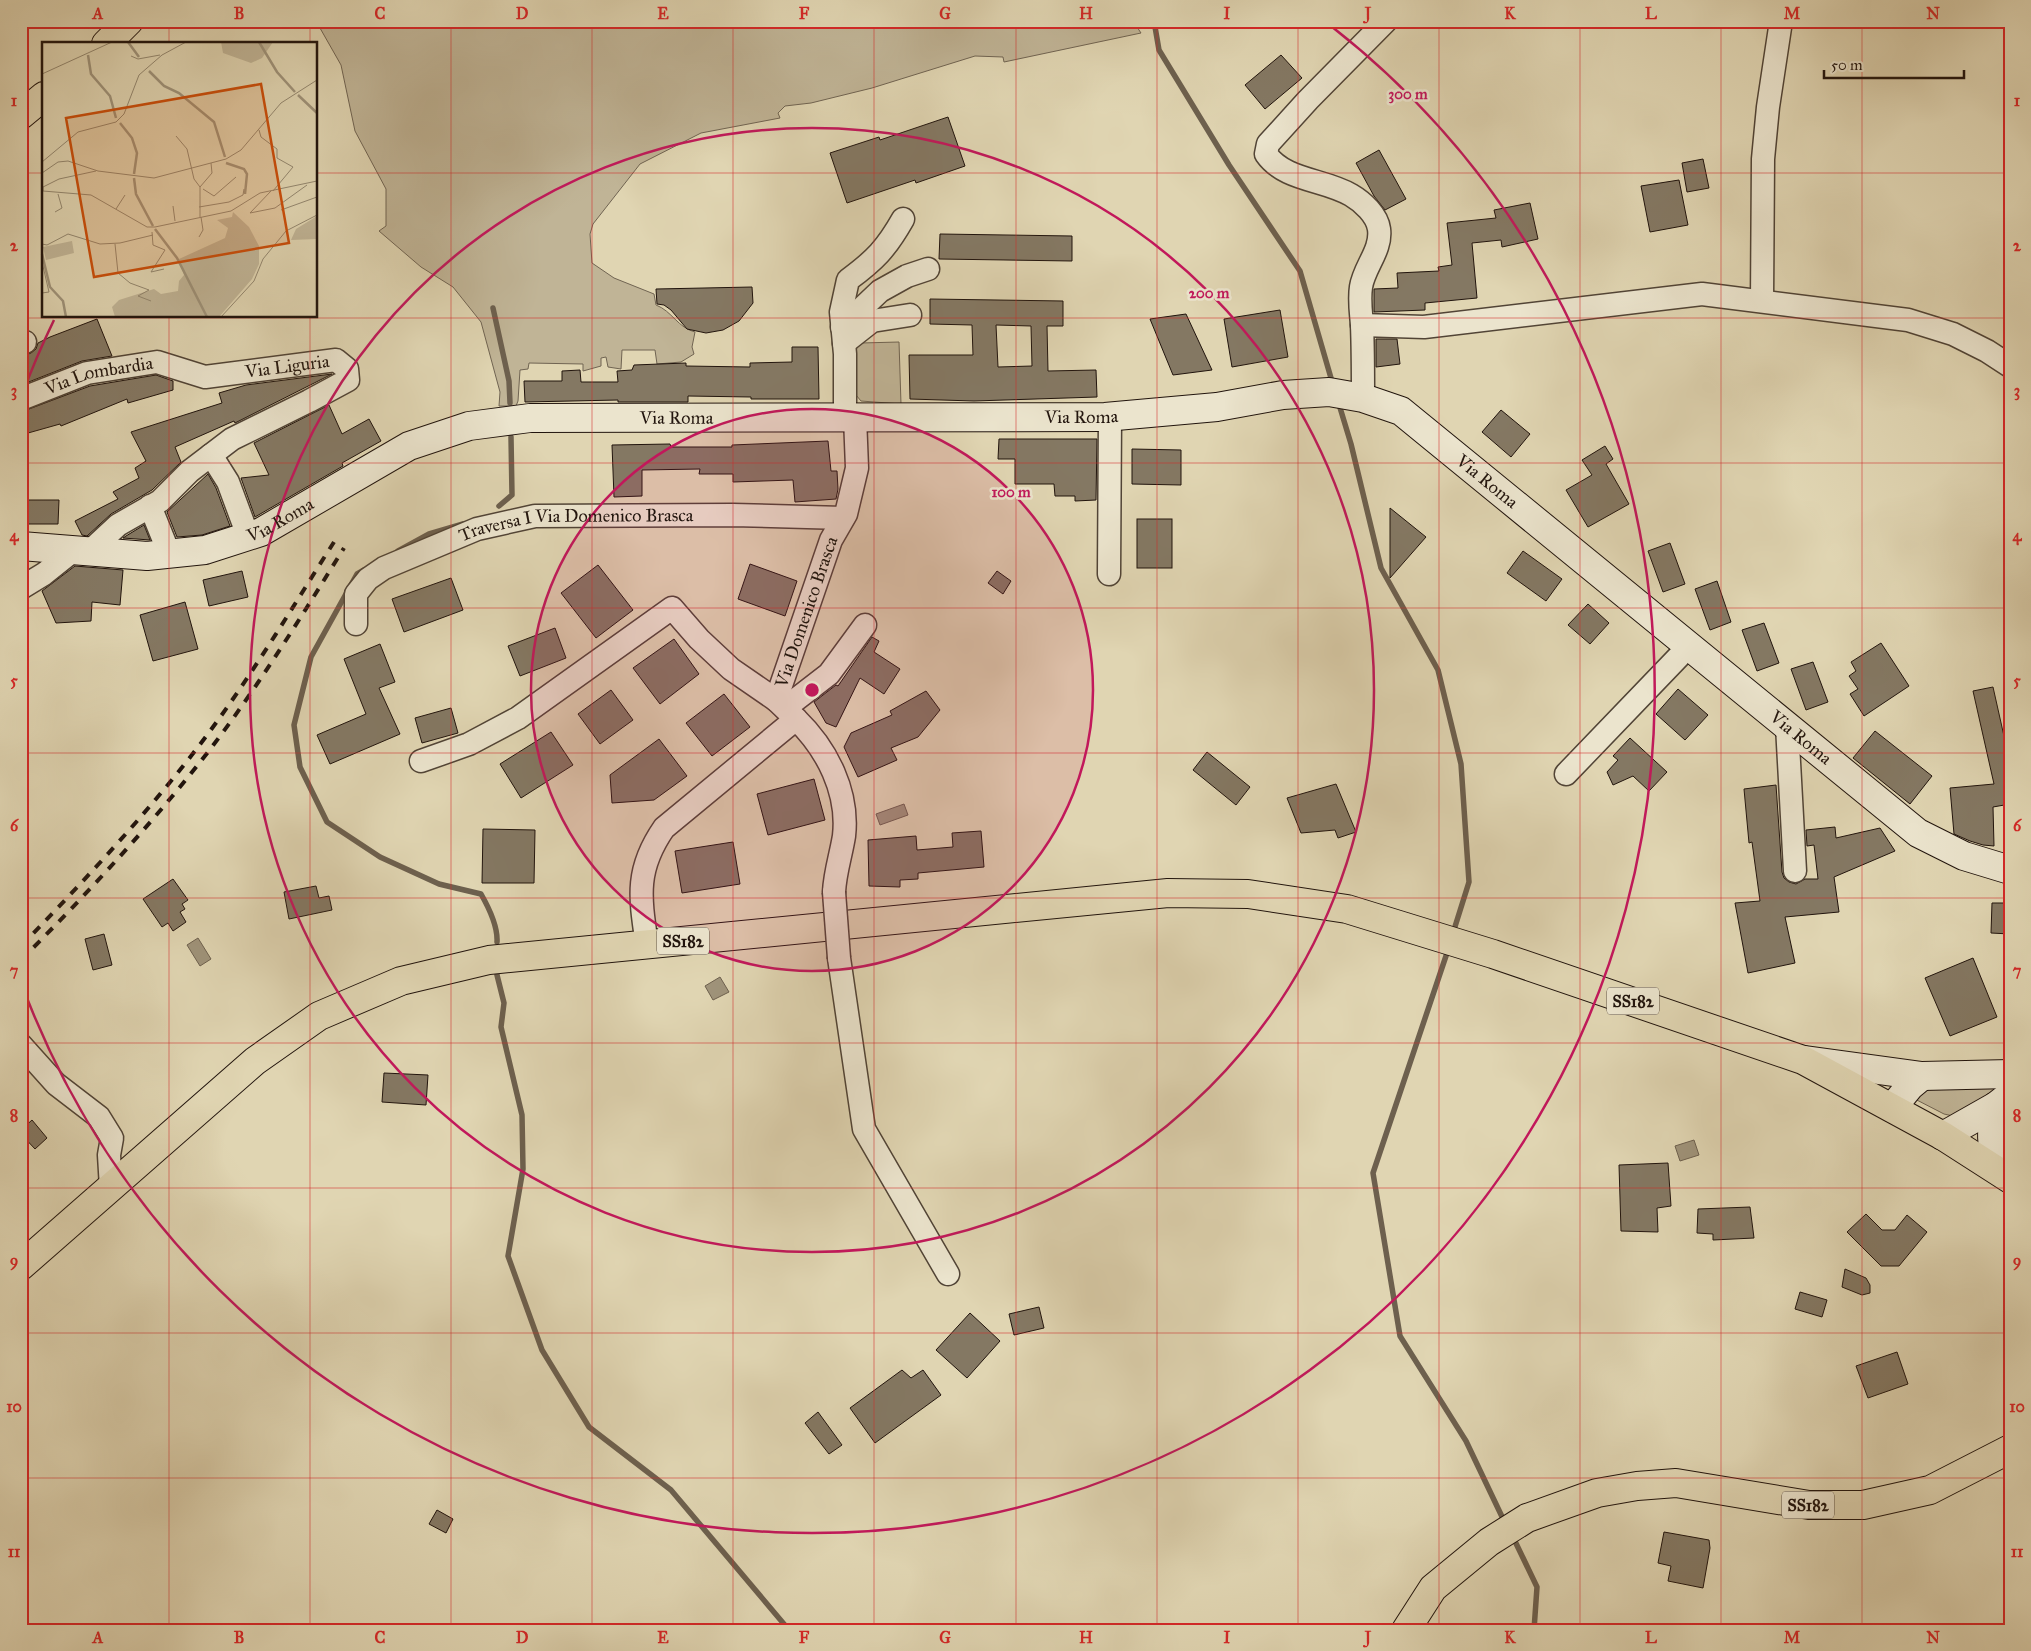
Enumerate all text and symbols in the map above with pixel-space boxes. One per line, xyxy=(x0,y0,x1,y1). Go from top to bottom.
text: A xyxy=(92,4,104,23)
text: B xyxy=(234,4,244,23)
text: C xyxy=(375,4,386,23)
text: D xyxy=(516,4,529,23)
text: E xyxy=(657,4,669,23)
text: F xyxy=(799,4,810,23)
text: G xyxy=(939,4,951,23)
text: H xyxy=(1079,4,1093,23)
text: I xyxy=(1224,4,1231,23)
text: J xyxy=(1363,4,1372,24)
text: K xyxy=(1504,4,1516,23)
text: L xyxy=(1645,4,1657,23)
text: M xyxy=(1784,4,1801,23)
text: N xyxy=(1926,4,1940,23)
inset map xyxy=(42,42,318,318)
scale bar xyxy=(1824,48,1964,80)
text: 50 m xyxy=(1831,56,1863,74)
text: 300 m xyxy=(1388,85,1428,104)
text: 1 xyxy=(11,91,18,110)
text: 1 xyxy=(2014,91,2021,110)
text: 2 xyxy=(10,236,19,255)
text: 2 xyxy=(2013,236,2022,255)
text: 200 m xyxy=(1189,284,1230,302)
street label: Via Liguria xyxy=(243,350,331,383)
street label: Via Lombardia xyxy=(41,352,155,400)
text: 3 xyxy=(11,381,17,401)
text: 3 xyxy=(2014,381,2020,401)
street label: Via Roma xyxy=(1044,405,1120,428)
street label: Via Roma xyxy=(639,407,714,429)
street label: Via Roma xyxy=(1451,449,1523,513)
text: 100 m xyxy=(991,483,1031,501)
street label: Via Roma xyxy=(243,493,318,547)
street label: Traversa I Via Domenico Brasca xyxy=(455,504,694,546)
text: 4 xyxy=(10,526,20,546)
text: 4 xyxy=(2013,526,2023,546)
street label: Via Domenico Brasca xyxy=(770,533,842,691)
text: 5 xyxy=(10,671,18,690)
text: 5 xyxy=(2013,671,2021,690)
centre of rings xyxy=(803,681,821,699)
street label: Via Roma xyxy=(1765,705,1837,769)
text: 6 xyxy=(10,816,19,835)
text: 6 xyxy=(2013,816,2022,835)
road number: SS182 xyxy=(657,928,709,954)
text: 7 xyxy=(10,961,19,980)
text: 7 xyxy=(2013,961,2022,980)
road number: SS182 xyxy=(1607,988,1659,1014)
text: 8 xyxy=(10,1106,18,1125)
text: 8 xyxy=(2013,1106,2021,1125)
text: 9 xyxy=(10,1251,18,1271)
text: 9 xyxy=(2013,1251,2021,1271)
text: 10 xyxy=(6,1397,22,1416)
text: 10 xyxy=(2009,1397,2025,1416)
road number: SS182 xyxy=(1782,1492,1834,1518)
text: 11 xyxy=(8,1542,21,1561)
text: 11 xyxy=(2011,1542,2024,1561)
text: A xyxy=(92,1628,104,1647)
text: B xyxy=(234,1628,244,1647)
text: C xyxy=(375,1628,386,1647)
text: D xyxy=(516,1628,529,1647)
text: E xyxy=(657,1628,669,1647)
text: F xyxy=(799,1628,810,1647)
text: G xyxy=(939,1628,951,1647)
text: H xyxy=(1079,1628,1093,1647)
text: I xyxy=(1224,1628,1231,1647)
text: J xyxy=(1363,1628,1372,1648)
text: K xyxy=(1504,1628,1516,1647)
text: L xyxy=(1645,1628,1657,1647)
text: M xyxy=(1784,1628,1801,1647)
text: N xyxy=(1926,1628,1940,1647)

